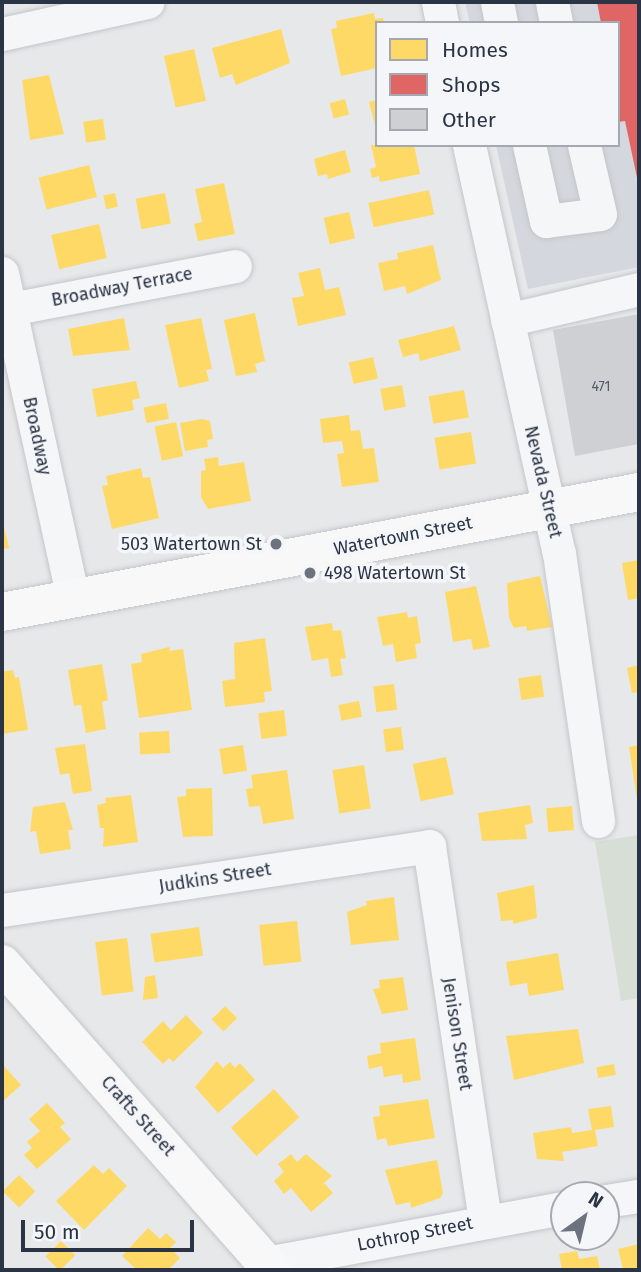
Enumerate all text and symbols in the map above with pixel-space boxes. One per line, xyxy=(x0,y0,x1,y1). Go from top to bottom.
legend xyxy=(375,21,620,147)
text: Homes xyxy=(442,37,508,63)
text: Shops xyxy=(442,72,500,98)
text: Other xyxy=(442,107,496,133)
street label: Broadway Terrace xyxy=(50,263,194,311)
house number: 471 xyxy=(591,379,611,395)
street label: Broadway xyxy=(18,395,56,477)
street label: Nevada Street xyxy=(520,424,566,540)
street label: Watertown Street xyxy=(332,512,474,560)
place label: 503 Watertown St xyxy=(121,533,262,555)
marker: 503 Watertown St xyxy=(268,536,284,552)
place label: 498 Watertown St xyxy=(324,562,466,584)
marker: 498 Watertown St xyxy=(302,565,318,581)
street label: Judkins Street xyxy=(157,858,273,898)
street label: Jenison Street xyxy=(437,976,477,1092)
street label: Crafts Street xyxy=(96,1071,180,1161)
north arrow xyxy=(550,1181,620,1251)
text: N xyxy=(584,1187,608,1213)
scale bar xyxy=(24,1206,198,1250)
street label: Lothrop Street xyxy=(355,1212,475,1256)
text: 50 m xyxy=(34,1219,80,1245)

